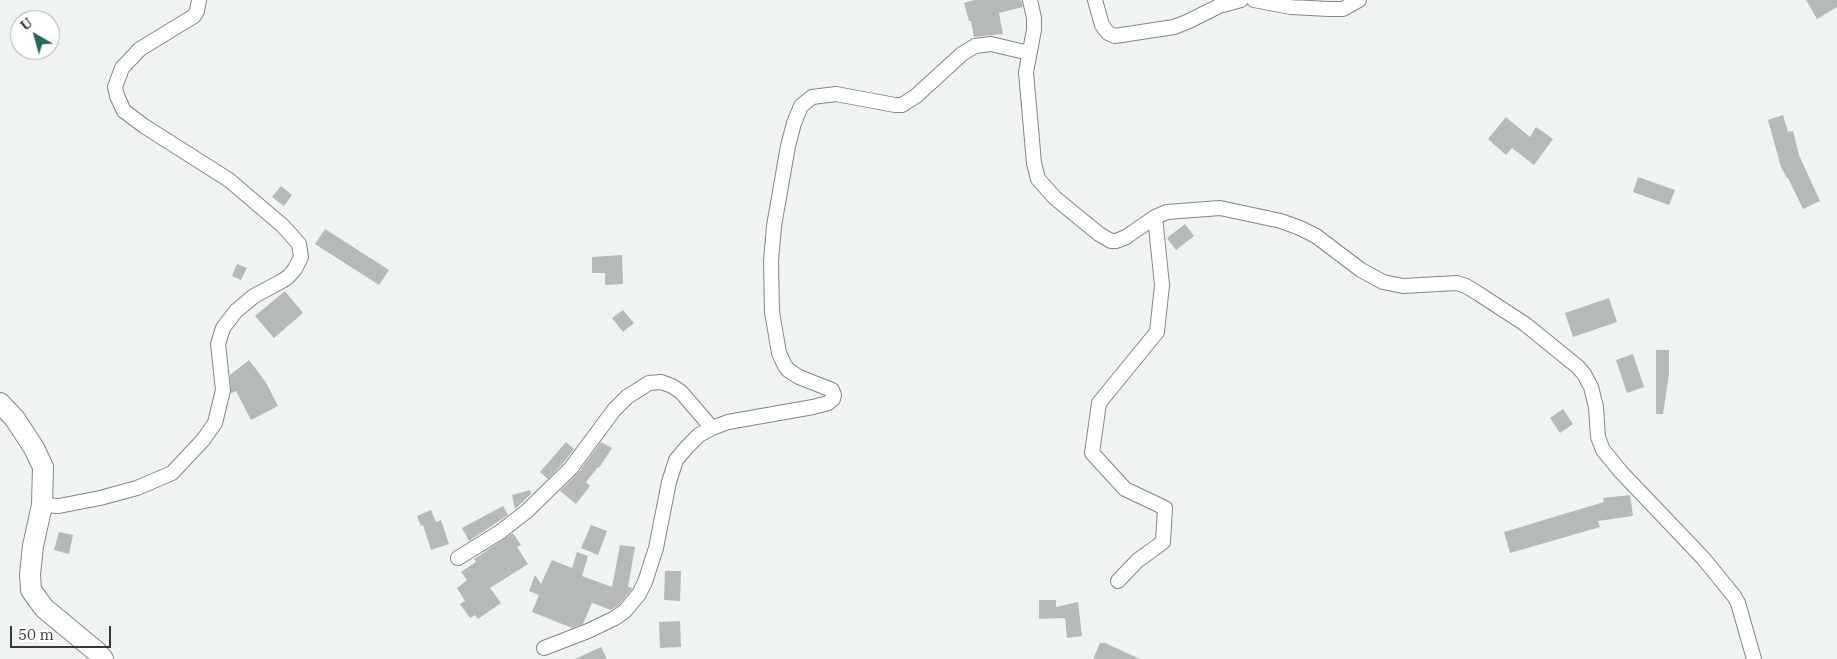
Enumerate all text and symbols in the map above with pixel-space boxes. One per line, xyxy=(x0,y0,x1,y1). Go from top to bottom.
north arrow xyxy=(10,10,60,60)
text: U xyxy=(17,14,36,34)
scale bar xyxy=(12,616,114,648)
text: 50 m xyxy=(18,625,54,644)

